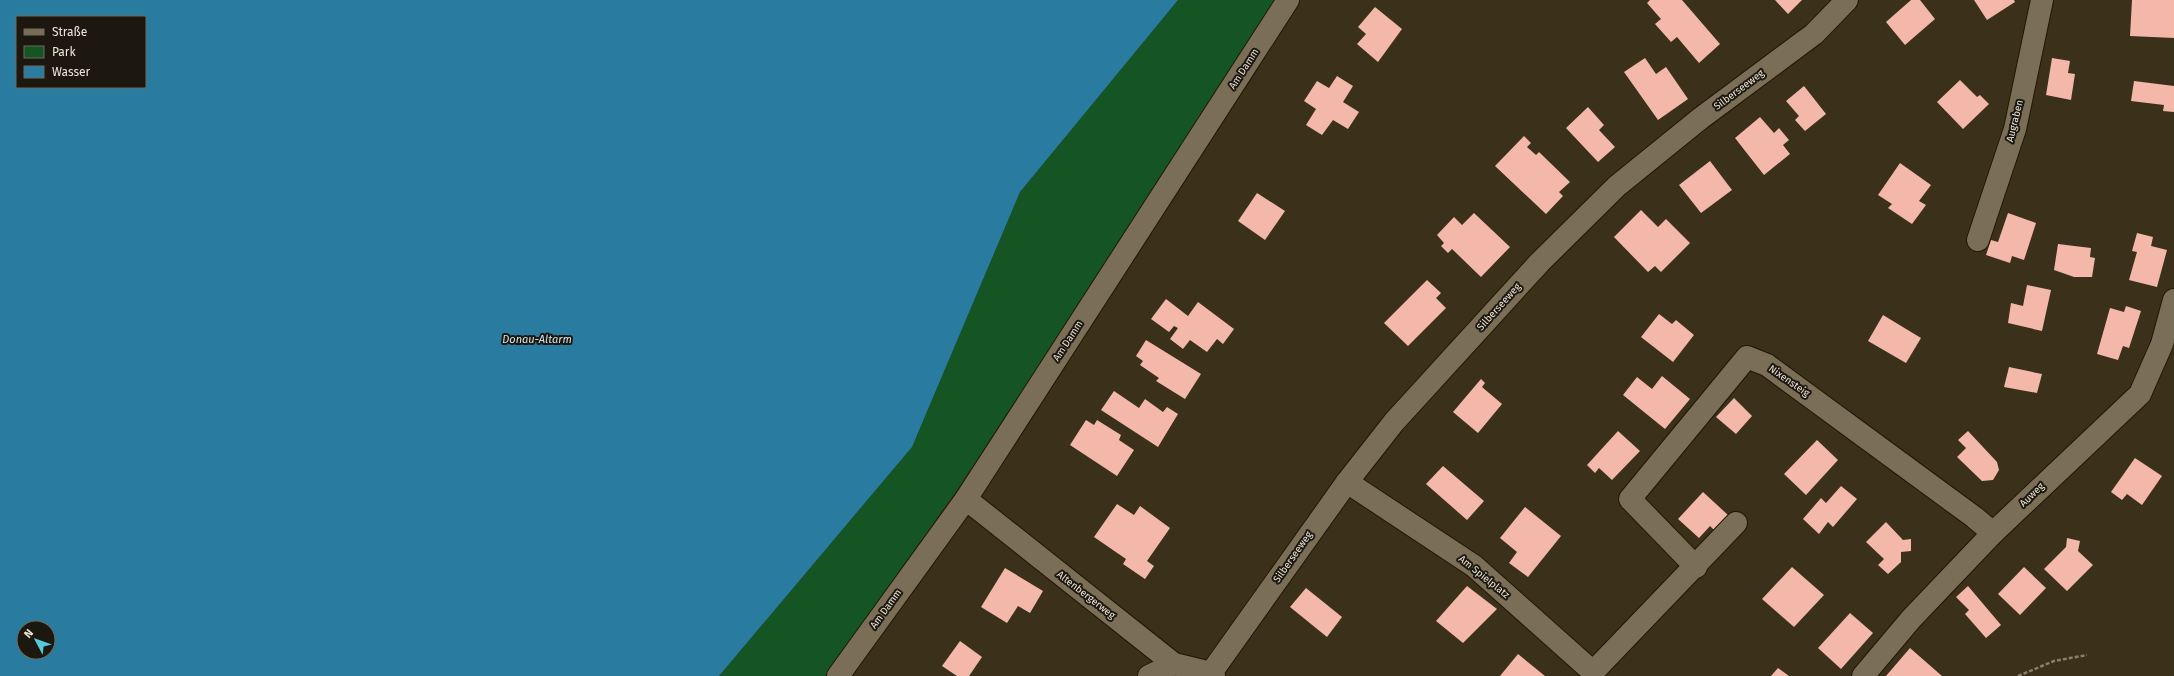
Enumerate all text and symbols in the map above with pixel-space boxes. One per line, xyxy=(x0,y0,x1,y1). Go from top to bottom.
legend xyxy=(16,16,146,88)
text: Straße xyxy=(52,25,87,39)
text: Park xyxy=(52,45,76,59)
street label: Am Damm xyxy=(1226,46,1262,92)
text: Wasser xyxy=(52,65,91,79)
street label: Silberseeweg xyxy=(1712,67,1767,113)
street label: Augraben xyxy=(2004,99,2026,143)
street label: Silberseeweg xyxy=(1475,280,1524,333)
street label: Am Damm xyxy=(1050,318,1086,364)
water label: Donau-Altarm xyxy=(502,333,572,346)
street label: Nixensteig xyxy=(1766,363,1812,400)
street label: Auweg xyxy=(2017,480,2047,510)
street label: Silberseeweg xyxy=(1271,528,1315,585)
street label: Am Spielplatz xyxy=(1456,553,1512,601)
street label: Altenbergerweg xyxy=(1054,569,1118,622)
street label: Am Damm xyxy=(868,587,904,631)
north arrow xyxy=(16,620,56,660)
text: N xyxy=(22,627,36,641)

